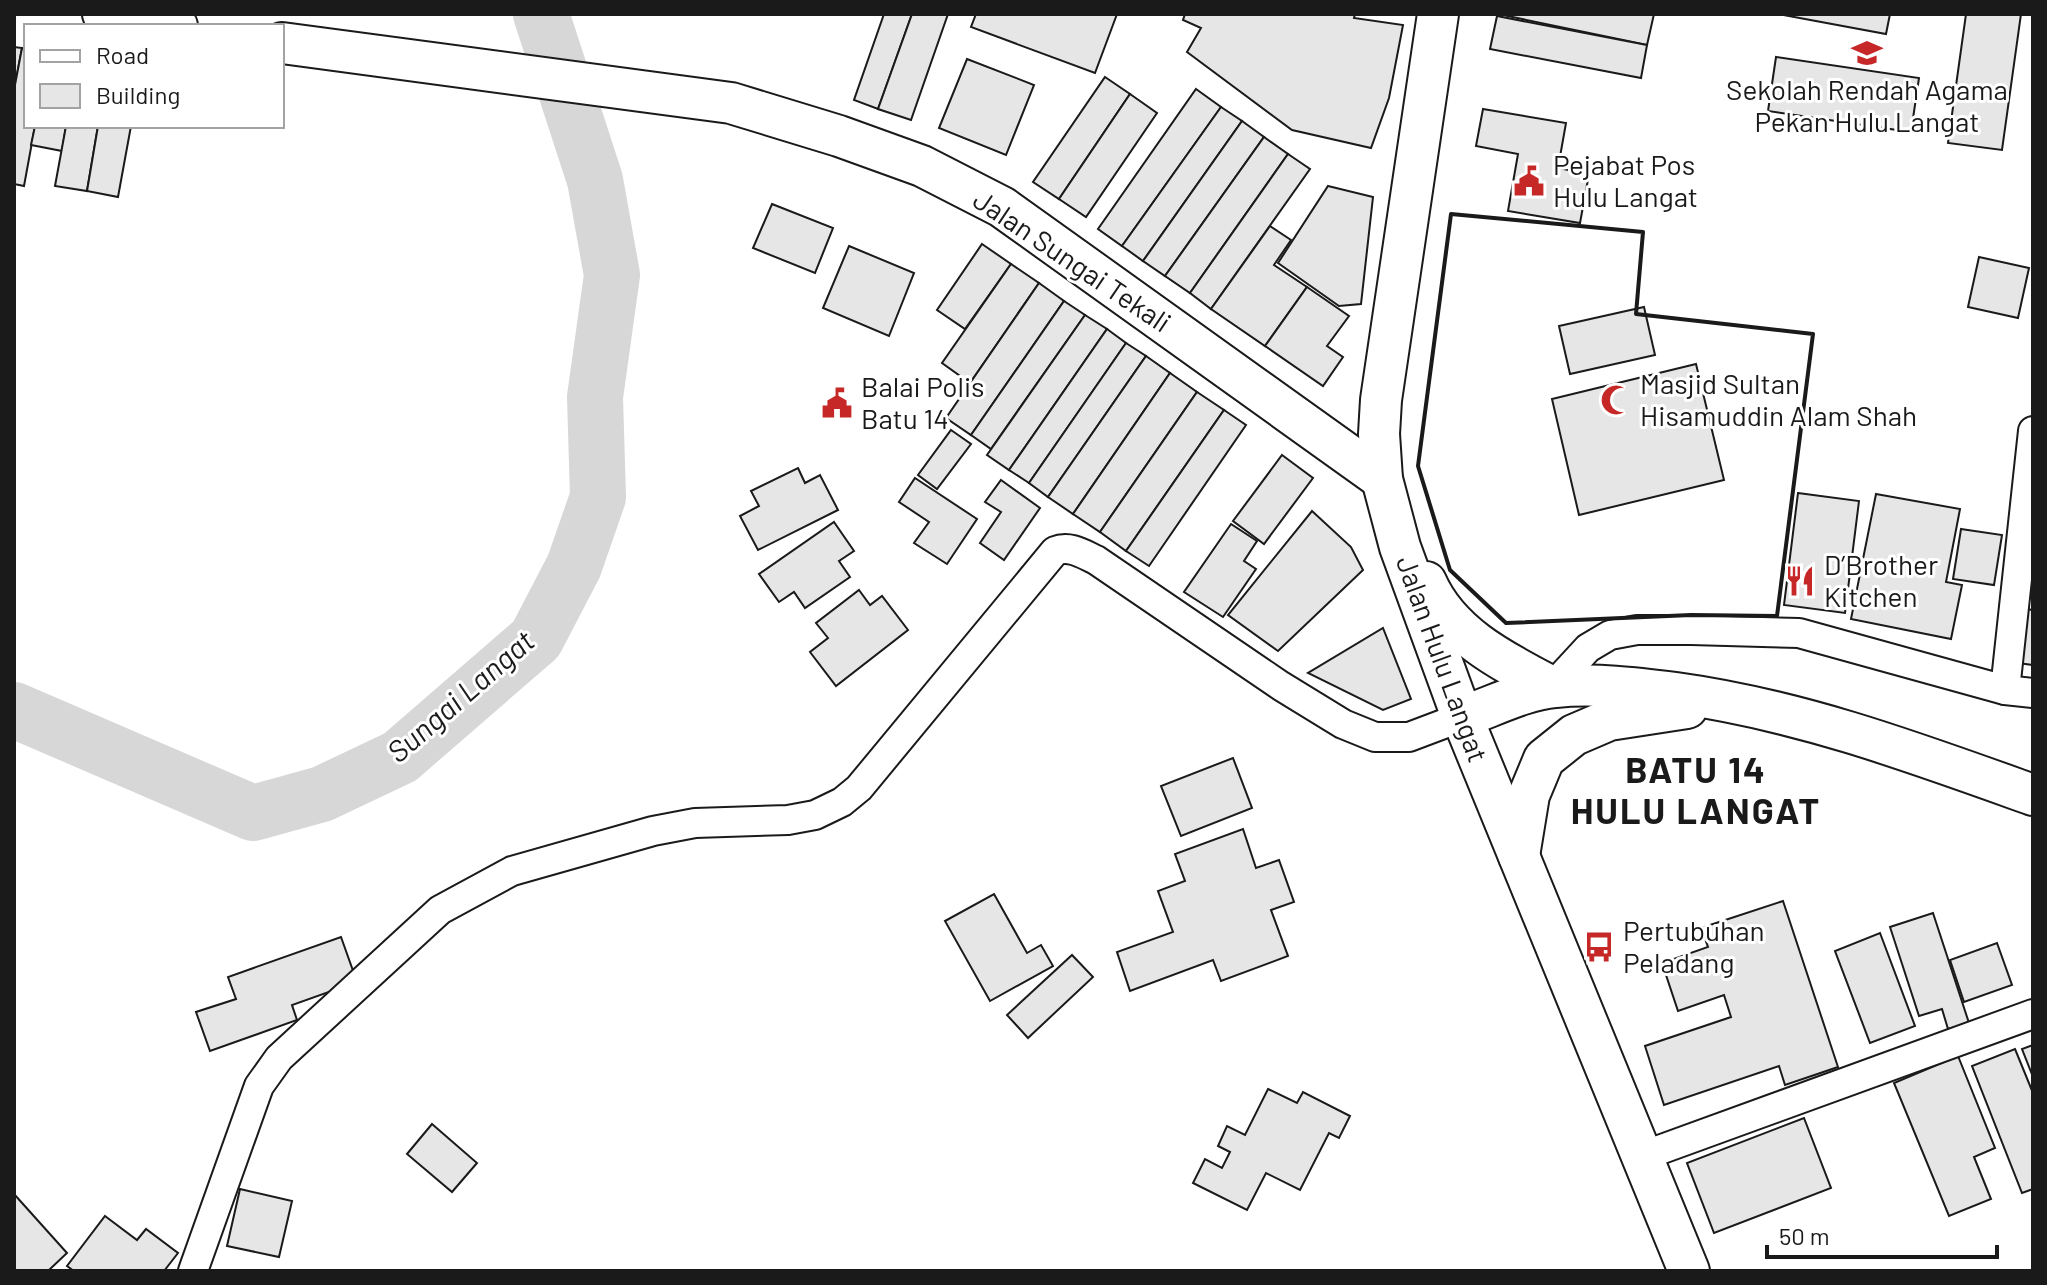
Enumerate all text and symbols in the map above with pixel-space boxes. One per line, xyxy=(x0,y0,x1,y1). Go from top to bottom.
legend xyxy=(24,24,284,128)
school or university icon: Sekolah Rendah Agama Pekan Hulu Langat xyxy=(1850,36,1884,70)
text: Road xyxy=(96,40,149,69)
place label: Sekolah Rendah Agama Pekan Hulu Langat xyxy=(1726,72,2008,138)
text: Building xyxy=(96,80,180,109)
place label: Pejabat Pos Hulu Langat xyxy=(1553,147,1698,213)
public building icon: Pejabat Pos Hulu Langat xyxy=(1512,164,1546,198)
street label: Jalan Sungai Tekali xyxy=(967,182,1178,339)
place label: Masjid Sultan Hisamuddin Alam Shah xyxy=(1640,366,1917,432)
place label: Balai Polis Batu 14 xyxy=(861,369,985,435)
mosque icon: Masjid Sultan Hisamuddin Alam Shah xyxy=(1599,383,1633,417)
public building icon: Balai Polis Batu 14 xyxy=(820,386,854,420)
place label: D’Brother Kitchen xyxy=(1824,547,1938,613)
street label: Jalan Hulu Langat xyxy=(1390,551,1496,766)
restaurant icon: D’Brother Kitchen xyxy=(1783,564,1817,598)
water label: Sungai Langat xyxy=(379,622,541,769)
district label: BATU 14 HULU LANGAT xyxy=(1571,747,1821,831)
place label: Pertubuhan Peladang xyxy=(1623,913,1765,979)
bus stop icon: Pertubuhan Peladang xyxy=(1582,930,1616,964)
scale bar xyxy=(1767,1209,1997,1259)
text: 50 m xyxy=(1779,1221,1830,1250)

